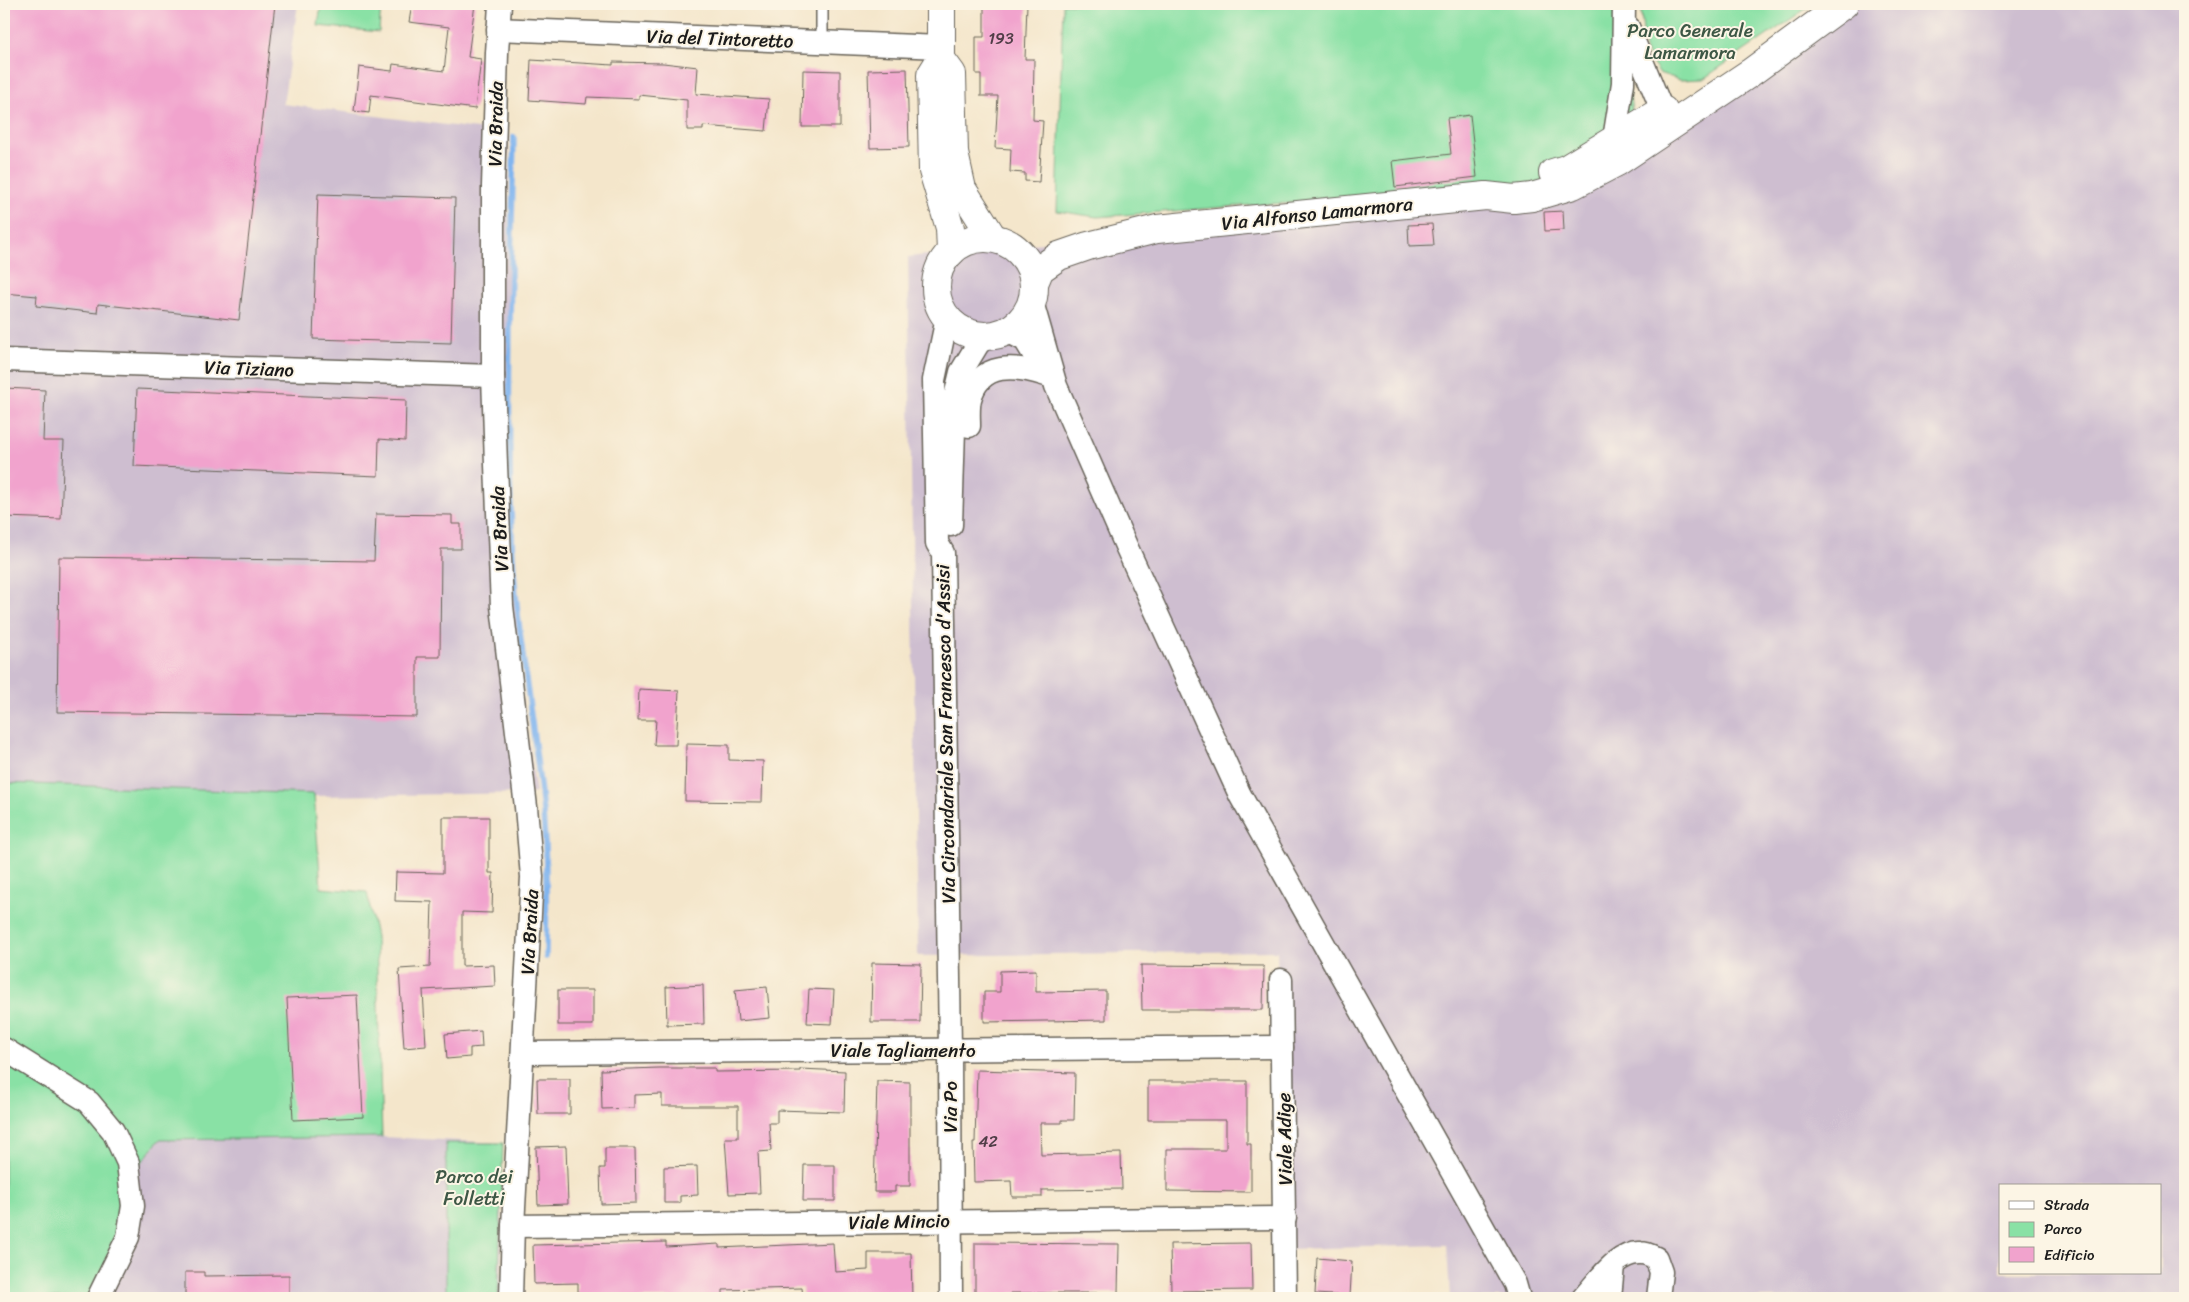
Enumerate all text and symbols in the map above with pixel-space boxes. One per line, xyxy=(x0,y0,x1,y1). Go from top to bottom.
park label: Parco Generale Lamarmora xyxy=(1627,14,1753,69)
street label: Via del Tintoretto xyxy=(646,19,794,58)
house number: 193 xyxy=(988,24,1014,53)
street label: Via Braida xyxy=(478,81,513,167)
street label: Via Alfonso Lamarmora xyxy=(1220,187,1415,240)
street label: Via Tiziano xyxy=(204,350,294,387)
street label: Via Braida xyxy=(481,485,518,572)
street label: Via Circondariale San Francesco d'Assisi xyxy=(926,563,965,904)
street label: Via Braida xyxy=(511,888,548,975)
street label: Viale Tagliamento xyxy=(830,1034,976,1067)
street label: Via Po xyxy=(934,1081,967,1133)
street label: Viale Adige xyxy=(1267,1092,1302,1186)
house number: 42 xyxy=(978,1127,998,1156)
park label: Parco dei Folletti xyxy=(435,1160,513,1215)
legend xyxy=(1999,1184,2162,1274)
text: Strada xyxy=(2044,1192,2090,1218)
street label: Viale Mincio xyxy=(848,1204,950,1239)
text: Parco xyxy=(2044,1216,2082,1242)
text: Edificio xyxy=(2044,1242,2095,1268)

